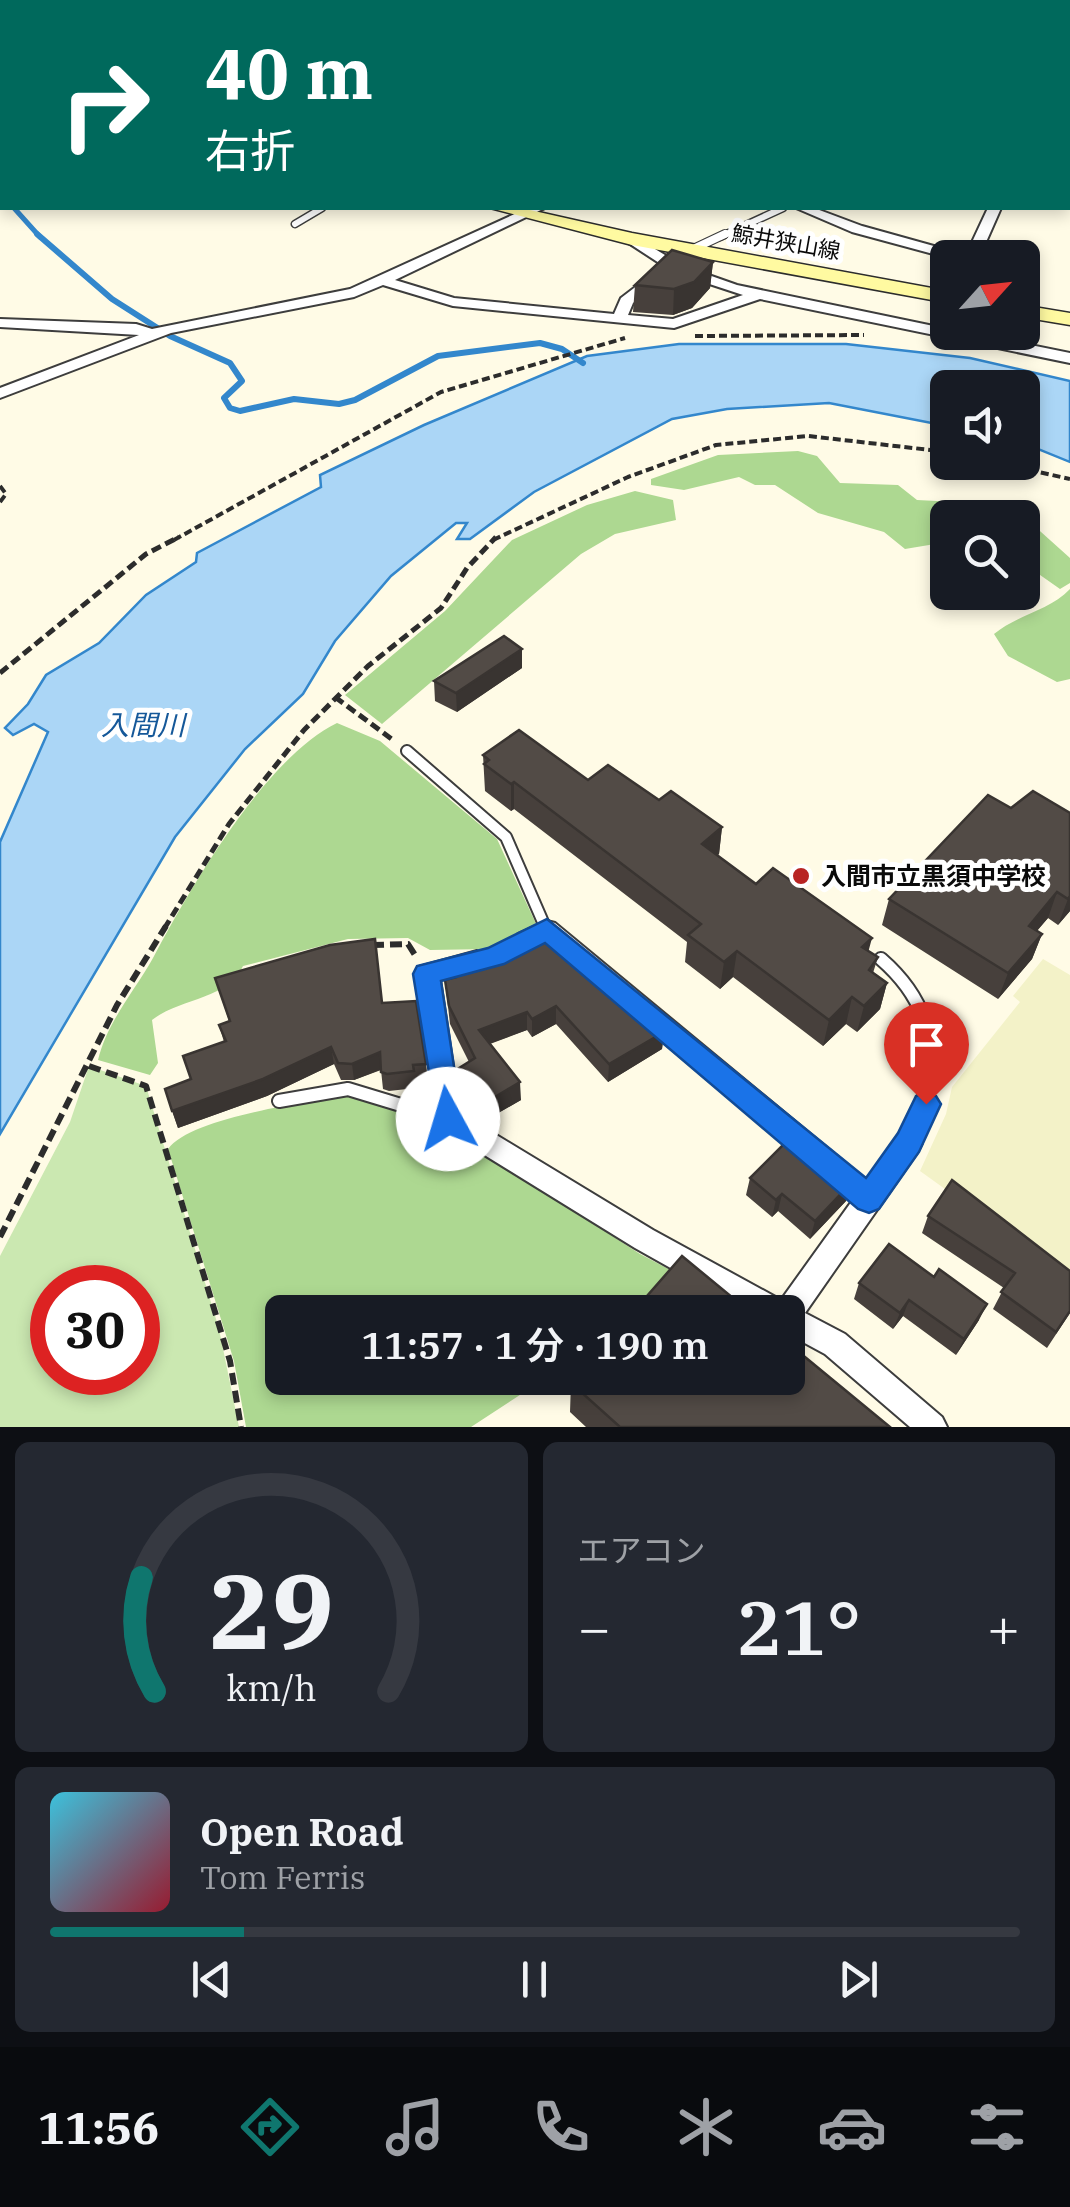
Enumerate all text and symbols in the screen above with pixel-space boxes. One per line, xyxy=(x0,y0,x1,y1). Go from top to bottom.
text: 40 m xyxy=(205,27,373,118)
icon: right xyxy=(40,40,170,170)
text: 右折 xyxy=(205,121,295,179)
street label: 鯨井狭山線 xyxy=(729,218,843,265)
north arrow xyxy=(930,240,1040,350)
map controls xyxy=(930,240,1040,610)
button: sound xyxy=(930,370,1040,480)
button: search xyxy=(930,500,1040,610)
water label: 入間川 xyxy=(101,706,188,743)
place label: 入間市立黒須中学校 xyxy=(821,859,1046,892)
marker: 入間市立黒須中学校 xyxy=(790,865,812,887)
pin xyxy=(884,1002,969,1105)
icon: arrive xyxy=(899,1017,954,1072)
position arrow xyxy=(396,1067,500,1171)
speed limit sign: 30 xyxy=(30,1265,160,1395)
text: 11:57 · 1 分 · 190 m xyxy=(361,1320,709,1369)
text: エアコン xyxy=(578,1529,706,1571)
text: 29 xyxy=(209,1542,334,1678)
text: 21° xyxy=(736,1578,861,1676)
text: − xyxy=(578,1592,611,1663)
text: + xyxy=(987,1592,1020,1663)
text: km/h xyxy=(226,1664,316,1711)
text: Open Road xyxy=(200,1807,404,1856)
text: Tom Ferris xyxy=(200,1856,365,1898)
icon: previous xyxy=(184,1952,239,2007)
icon: pause xyxy=(507,1952,562,2007)
icon: next xyxy=(831,1952,886,2007)
icon: directions xyxy=(235,2092,305,2162)
icon: music xyxy=(380,2092,450,2162)
icon: phone xyxy=(526,2092,596,2162)
icon: climate xyxy=(671,2092,741,2162)
icon: car xyxy=(817,2092,887,2162)
icon: filters xyxy=(962,2092,1032,2162)
text: 11:56 xyxy=(38,2098,159,2156)

